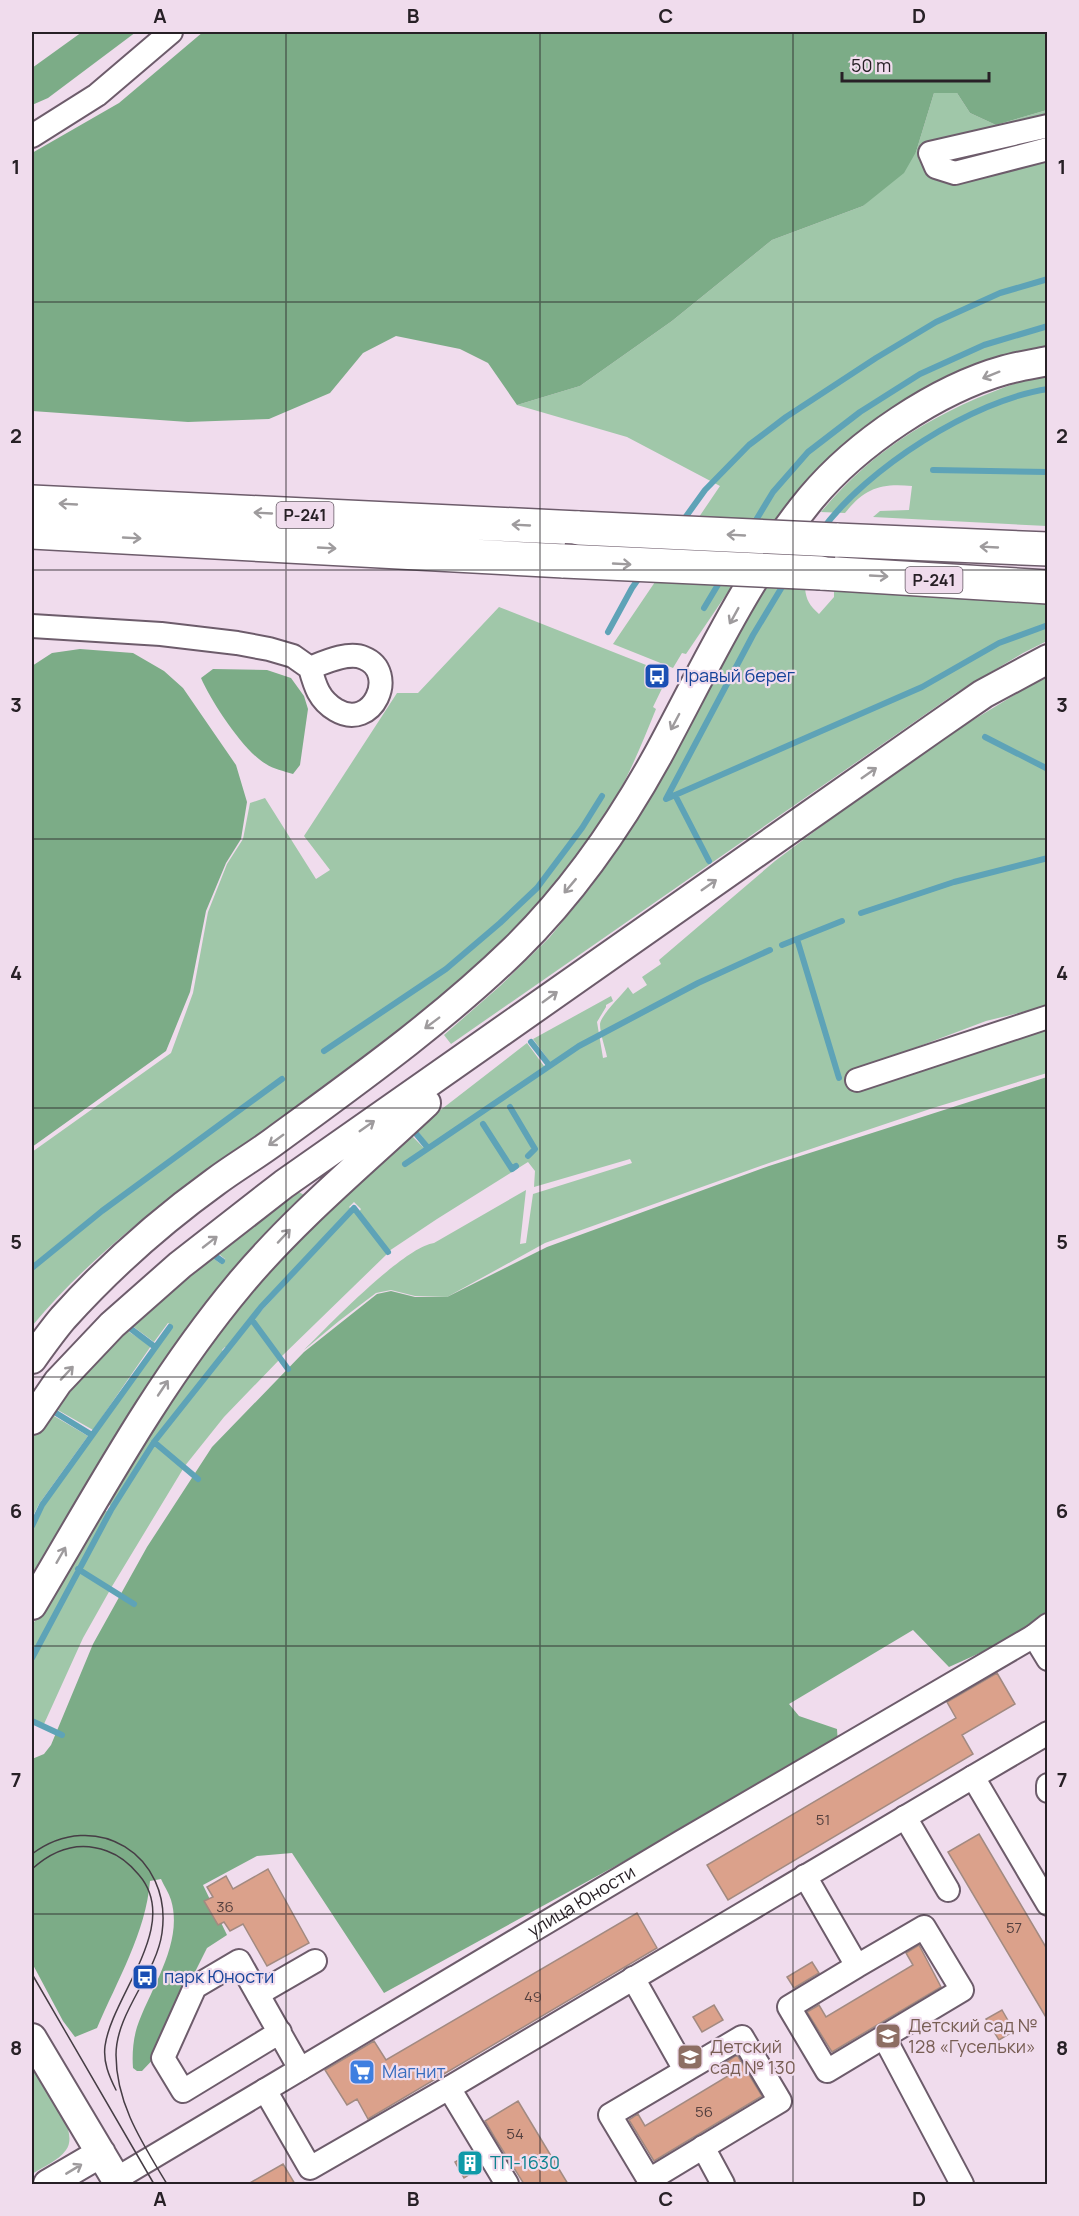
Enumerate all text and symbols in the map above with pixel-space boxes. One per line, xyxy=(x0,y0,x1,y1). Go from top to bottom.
text: A xyxy=(153,2,167,29)
text: B xyxy=(407,2,420,29)
text: C xyxy=(659,2,673,29)
text: D xyxy=(912,2,926,29)
scale bar xyxy=(842,45,989,83)
text: 50 m xyxy=(851,53,891,77)
text: 1 xyxy=(12,153,20,180)
text: 1 xyxy=(1058,153,1066,180)
one-way arrow xyxy=(982,370,1001,381)
text: 2 xyxy=(10,422,22,449)
text: 2 xyxy=(1056,422,1068,449)
one-way arrow xyxy=(59,498,79,509)
road number: Р-241 xyxy=(276,502,334,528)
one-way arrow xyxy=(253,507,273,518)
one-way arrow xyxy=(511,519,531,530)
one-way arrow xyxy=(726,530,746,541)
one-way arrow xyxy=(121,532,141,543)
one-way arrow xyxy=(980,541,1000,552)
one-way arrow xyxy=(316,543,336,554)
one-way arrow xyxy=(612,558,632,569)
road number: Р-241 xyxy=(906,567,962,593)
one-way arrow xyxy=(869,571,889,582)
one-way arrow xyxy=(727,607,739,624)
bus stop icon: Правый берег xyxy=(642,661,672,691)
place label: Правый берег xyxy=(676,663,795,687)
text: 3 xyxy=(10,691,22,718)
text: 3 xyxy=(1056,691,1068,718)
one-way arrow xyxy=(669,713,680,731)
one-way arrow xyxy=(861,767,877,779)
one-way arrow xyxy=(563,878,577,893)
one-way arrow xyxy=(701,879,717,891)
text: 4 xyxy=(10,959,22,986)
text: 4 xyxy=(1056,959,1068,986)
one-way arrow xyxy=(542,991,558,1003)
one-way arrow xyxy=(425,1017,441,1030)
one-way arrow xyxy=(358,1120,374,1132)
one-way arrow xyxy=(268,1134,284,1146)
text: 5 xyxy=(10,1228,22,1255)
text: 5 xyxy=(1056,1228,1068,1255)
one-way arrow xyxy=(277,1229,291,1244)
one-way arrow xyxy=(202,1235,218,1248)
one-way arrow xyxy=(60,1366,74,1381)
one-way arrow xyxy=(157,1381,169,1397)
text: 6 xyxy=(10,1497,22,1524)
text: 6 xyxy=(1056,1497,1068,1524)
one-way arrow xyxy=(56,1546,67,1564)
text: 7 xyxy=(11,1766,21,1793)
text: 7 xyxy=(1057,1766,1067,1793)
house number: 51 xyxy=(816,1809,830,1830)
street label: улица Юности xyxy=(523,1859,639,1942)
house number: 36 xyxy=(216,1896,234,1917)
house number: 57 xyxy=(1006,1917,1022,1938)
bus stop icon: парк Юности xyxy=(130,1962,160,1992)
place label: парк Юности xyxy=(164,1964,274,1988)
house number: 49 xyxy=(524,1986,542,2007)
place label: Детский сад № 128 «Гусельки» xyxy=(908,2013,1038,2058)
school or university icon: Детский сад № 128 «Гусельки» xyxy=(873,2021,903,2051)
text: 8 xyxy=(10,2034,22,2061)
place label: Детский сад № 130 xyxy=(710,2034,796,2079)
text: 8 xyxy=(1056,2034,1068,2061)
school or university icon: Детский сад № 130 xyxy=(675,2042,705,2072)
supermarket icon: Магнит xyxy=(347,2057,377,2087)
place label: Магнит xyxy=(382,2059,446,2083)
house number: 56 xyxy=(695,2101,713,2122)
house number: 54 xyxy=(506,2123,524,2144)
building icon: ТП-1630 xyxy=(455,2148,485,2178)
place label: ТП-1630 xyxy=(490,2150,560,2174)
one-way arrow xyxy=(65,2162,82,2174)
text: A xyxy=(153,2185,167,2212)
text: B xyxy=(407,2185,420,2212)
text: C xyxy=(659,2185,673,2212)
text: D xyxy=(912,2185,926,2212)

